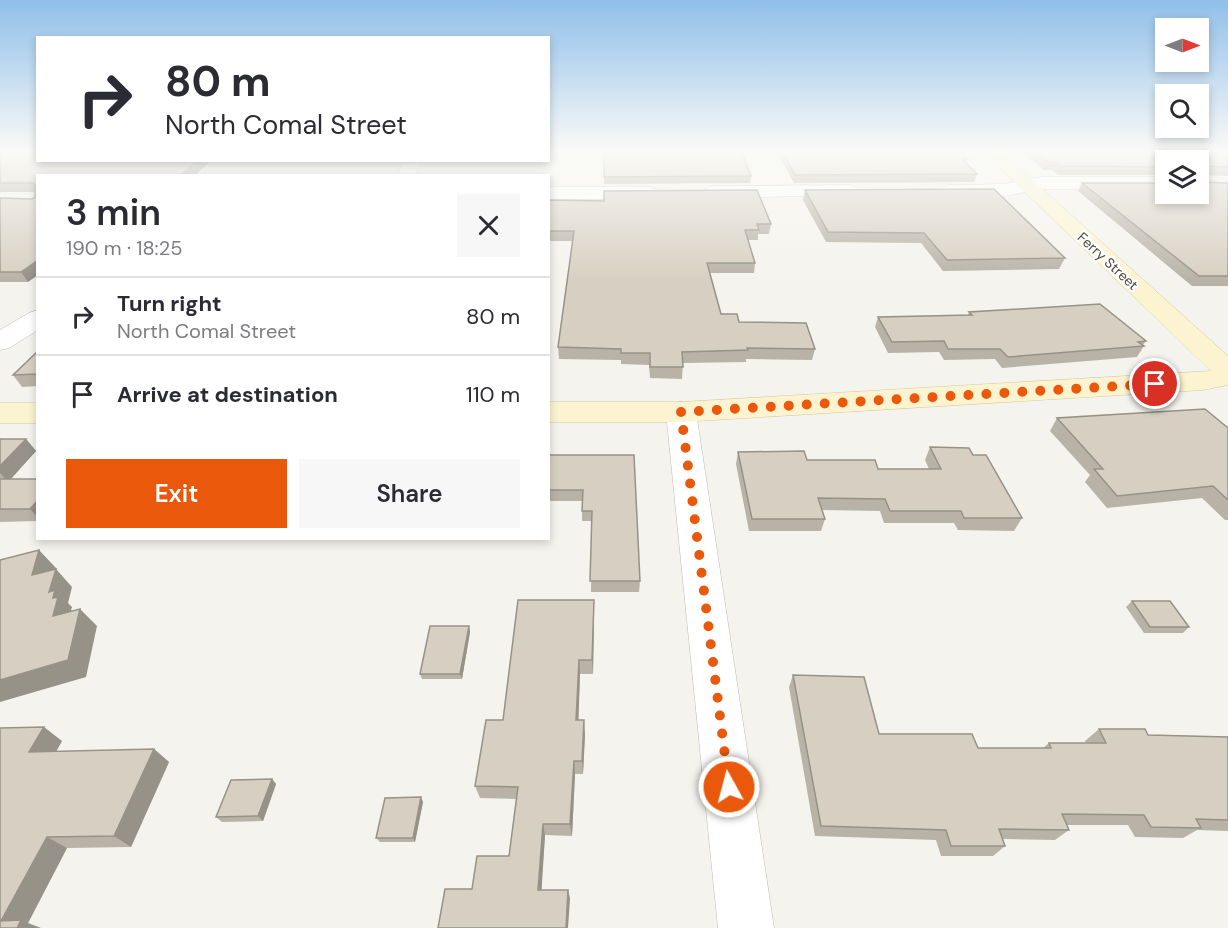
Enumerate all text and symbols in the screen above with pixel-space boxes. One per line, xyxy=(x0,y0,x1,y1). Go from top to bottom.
north arrow xyxy=(1155,18,1209,72)
map controls xyxy=(1155,18,1209,204)
text: 80 m xyxy=(165,54,271,109)
icon: right xyxy=(66,60,144,138)
button: search xyxy=(1155,84,1209,138)
text: North Comal Street xyxy=(165,107,407,142)
button: layers xyxy=(1155,150,1209,204)
text: 3 min xyxy=(66,189,161,236)
button: close xyxy=(457,194,520,257)
street label: Ferry Street xyxy=(1074,228,1142,294)
text: 190 m · 18:25 xyxy=(66,235,182,261)
text: Turn right xyxy=(117,289,222,318)
icon: right xyxy=(66,300,99,333)
text: 80 m xyxy=(466,302,520,331)
text: North Comal Street xyxy=(117,318,296,344)
pin xyxy=(1129,358,1180,409)
icon: arrive xyxy=(1138,367,1171,400)
icon: arrive xyxy=(66,378,99,411)
text: Arrive at destination xyxy=(117,380,338,409)
text: 110 m xyxy=(466,380,520,409)
button: Exit xyxy=(66,459,287,528)
button: Share xyxy=(299,459,520,528)
position arrow xyxy=(697,755,761,819)

